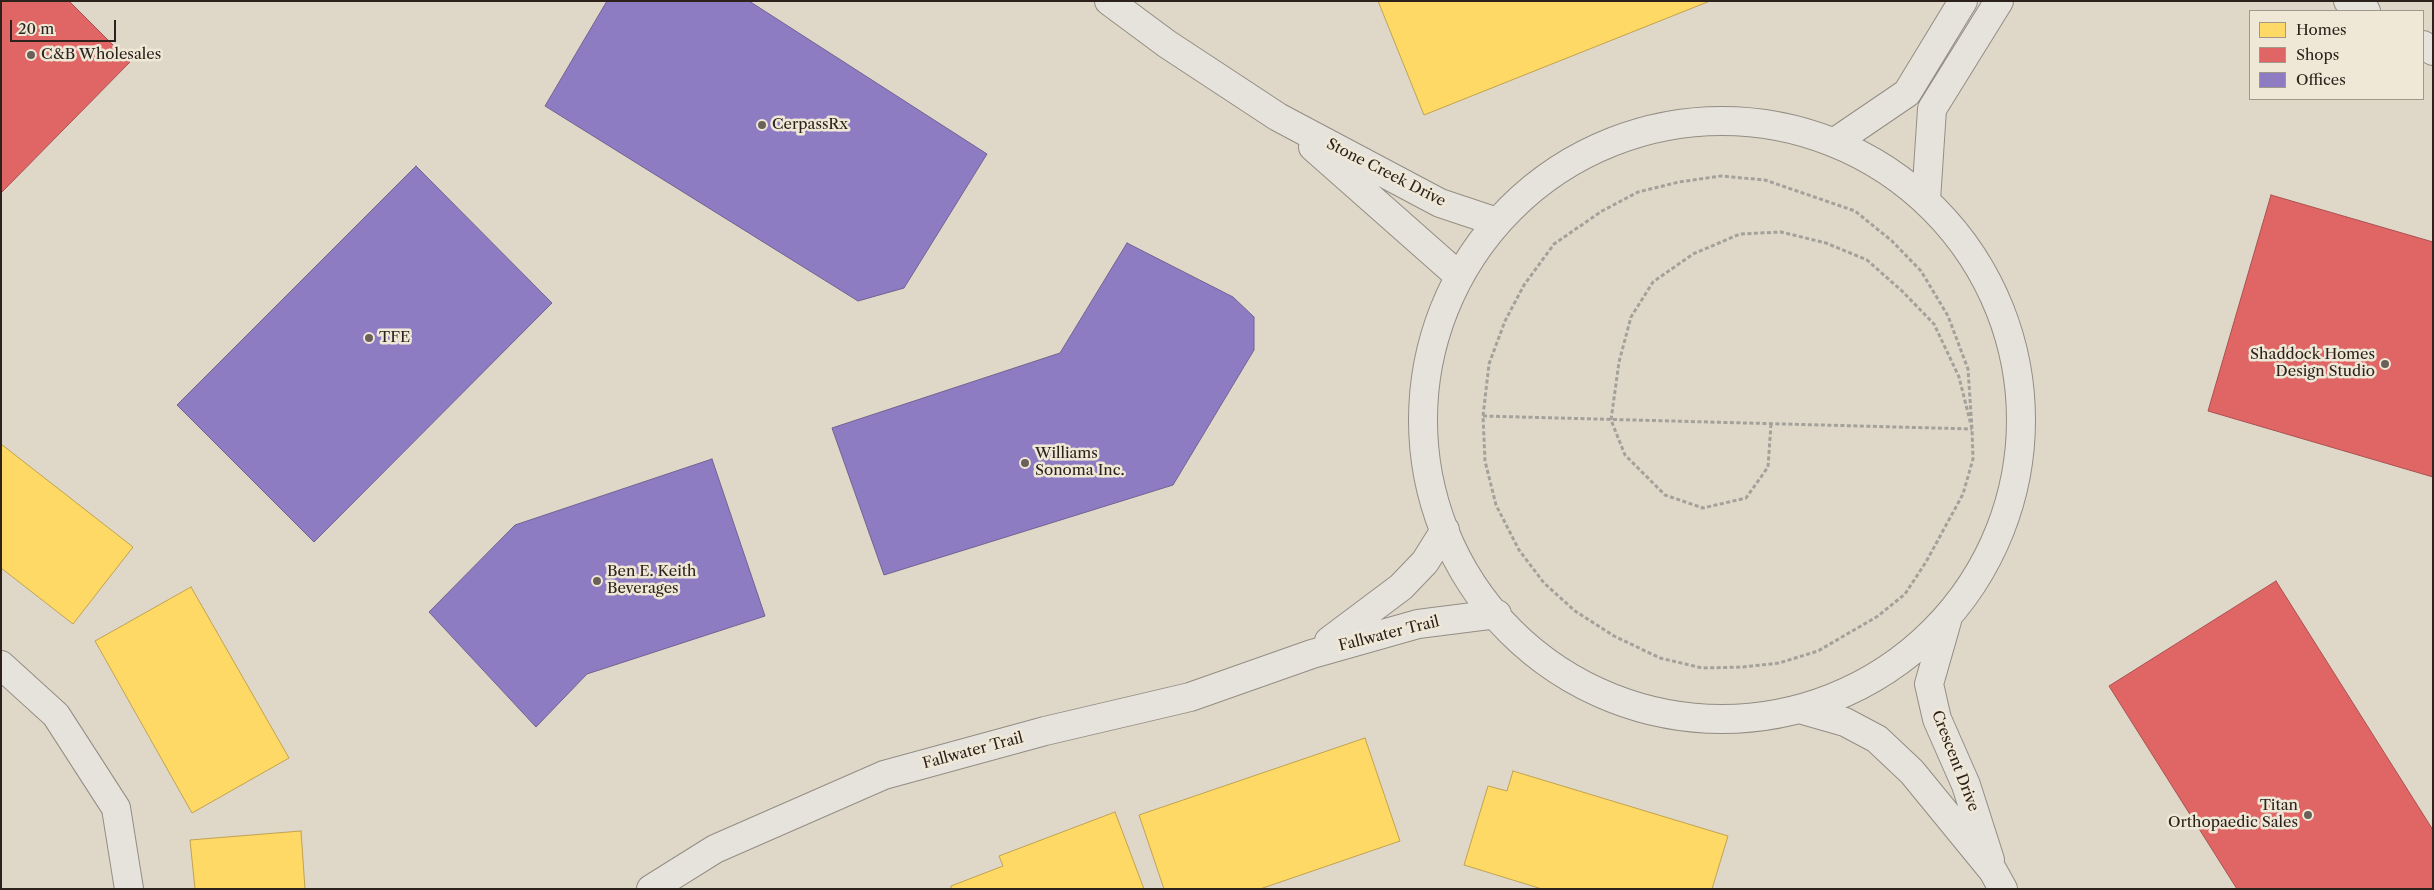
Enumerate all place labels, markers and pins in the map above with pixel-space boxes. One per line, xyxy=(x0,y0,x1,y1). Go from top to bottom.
place label: C&B Wholesales xyxy=(41,46,161,64)
marker: C&B Wholesales xyxy=(25,49,37,61)
place label: CerpassRx xyxy=(772,116,848,134)
marker: CerpassRx xyxy=(756,119,768,131)
place label: TFE xyxy=(379,329,410,347)
marker: TFE xyxy=(363,332,375,344)
place label: Shaddock Homes Design Studio xyxy=(2250,346,2375,381)
marker: Shaddock Homes Design Studio xyxy=(2379,358,2391,370)
place label: Williams Sonoma Inc. xyxy=(1035,445,1124,480)
marker: Williams Sonoma Inc. xyxy=(1019,457,1031,469)
place label: Ben E. Keith Beverages xyxy=(607,563,696,598)
marker: Ben E. Keith Beverages xyxy=(591,575,603,587)
place label: Titan Orthopaedic Sales xyxy=(2168,797,2298,832)
marker: Titan Orthopaedic Sales xyxy=(2302,809,2314,821)

